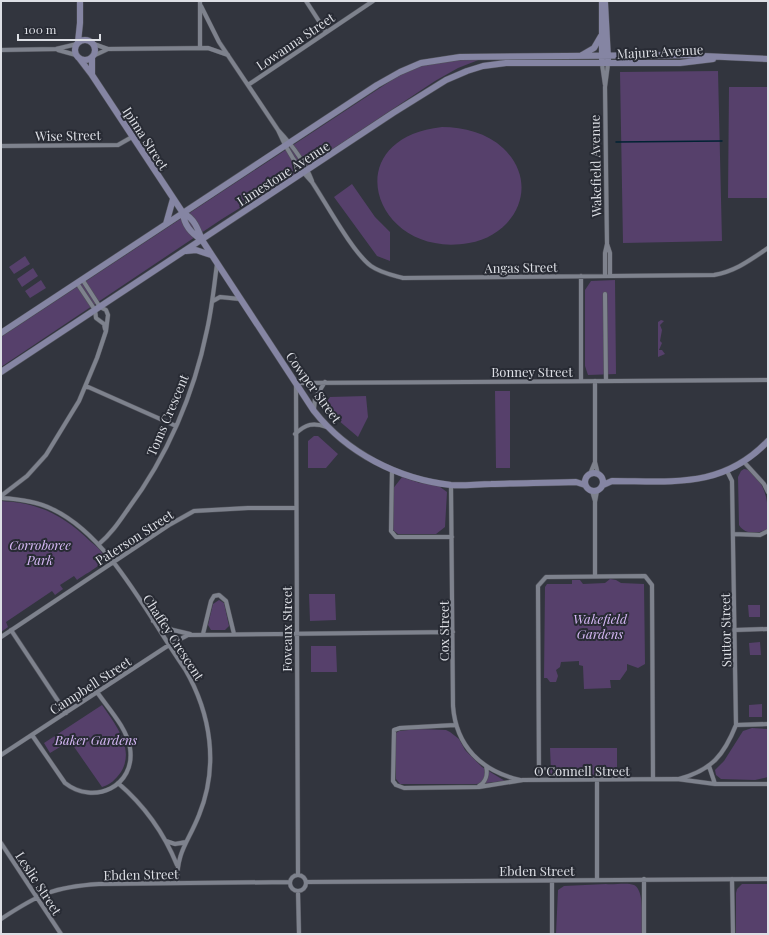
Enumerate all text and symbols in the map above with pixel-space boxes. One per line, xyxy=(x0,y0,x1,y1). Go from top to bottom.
street label: Lowanna Street xyxy=(252,8,338,74)
scale bar xyxy=(18,16,100,42)
text: 100 m xyxy=(24,21,57,37)
street label: Majura Avenue xyxy=(616,40,704,62)
street label: Ipima Street xyxy=(119,103,173,173)
street label: Wakefield Avenue xyxy=(586,114,604,218)
street label: Wise Street xyxy=(34,126,101,144)
street label: Limestone Avenue xyxy=(233,136,333,209)
street label: Angas Street xyxy=(483,258,558,276)
street label: Cowper Street xyxy=(283,348,346,426)
street label: Bonney Street xyxy=(491,363,573,380)
street label: Toms Crescent xyxy=(142,371,192,459)
street label: Paterson Street xyxy=(92,505,177,569)
park label: Corroboree Park xyxy=(9,536,71,568)
street label: Foveaux Street xyxy=(278,586,295,672)
street label: Chaffey Crescent xyxy=(140,591,208,684)
street label: Suttor Street xyxy=(716,592,734,667)
street label: Cox Street xyxy=(435,600,452,661)
park label: Wakefield Gardens xyxy=(573,610,628,642)
street label: Campbell Street xyxy=(46,652,134,718)
park label: Baker Gardens xyxy=(54,731,137,748)
street label: O'Connell Street xyxy=(534,762,630,779)
street label: Leslie Street xyxy=(12,848,66,918)
street label: Ebden Street xyxy=(499,862,575,879)
street label: Ebden Street xyxy=(103,865,179,883)

